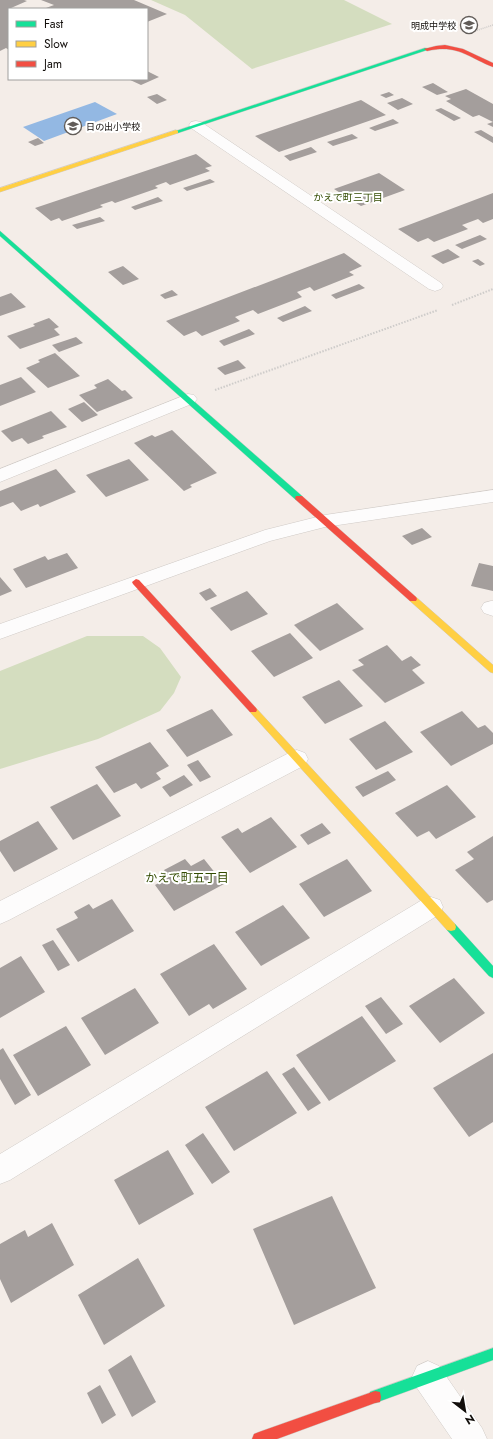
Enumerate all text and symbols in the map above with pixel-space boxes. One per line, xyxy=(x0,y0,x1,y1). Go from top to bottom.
legend xyxy=(8,8,148,80)
text: Fast xyxy=(44,15,63,33)
school or university icon: 明成中学校 xyxy=(459,15,479,35)
place label: 明成中学校 xyxy=(411,19,456,32)
text: Slow xyxy=(44,35,69,53)
text: Jam xyxy=(42,55,62,73)
school or university icon: 日の出小学校 xyxy=(63,116,83,136)
place label: 日の出小学校 xyxy=(86,120,140,133)
district label: かえで町三丁目 xyxy=(313,190,383,205)
district label: かえで町五丁目 xyxy=(145,869,229,887)
north arrow xyxy=(445,1391,485,1431)
text: N xyxy=(462,1410,478,1429)

